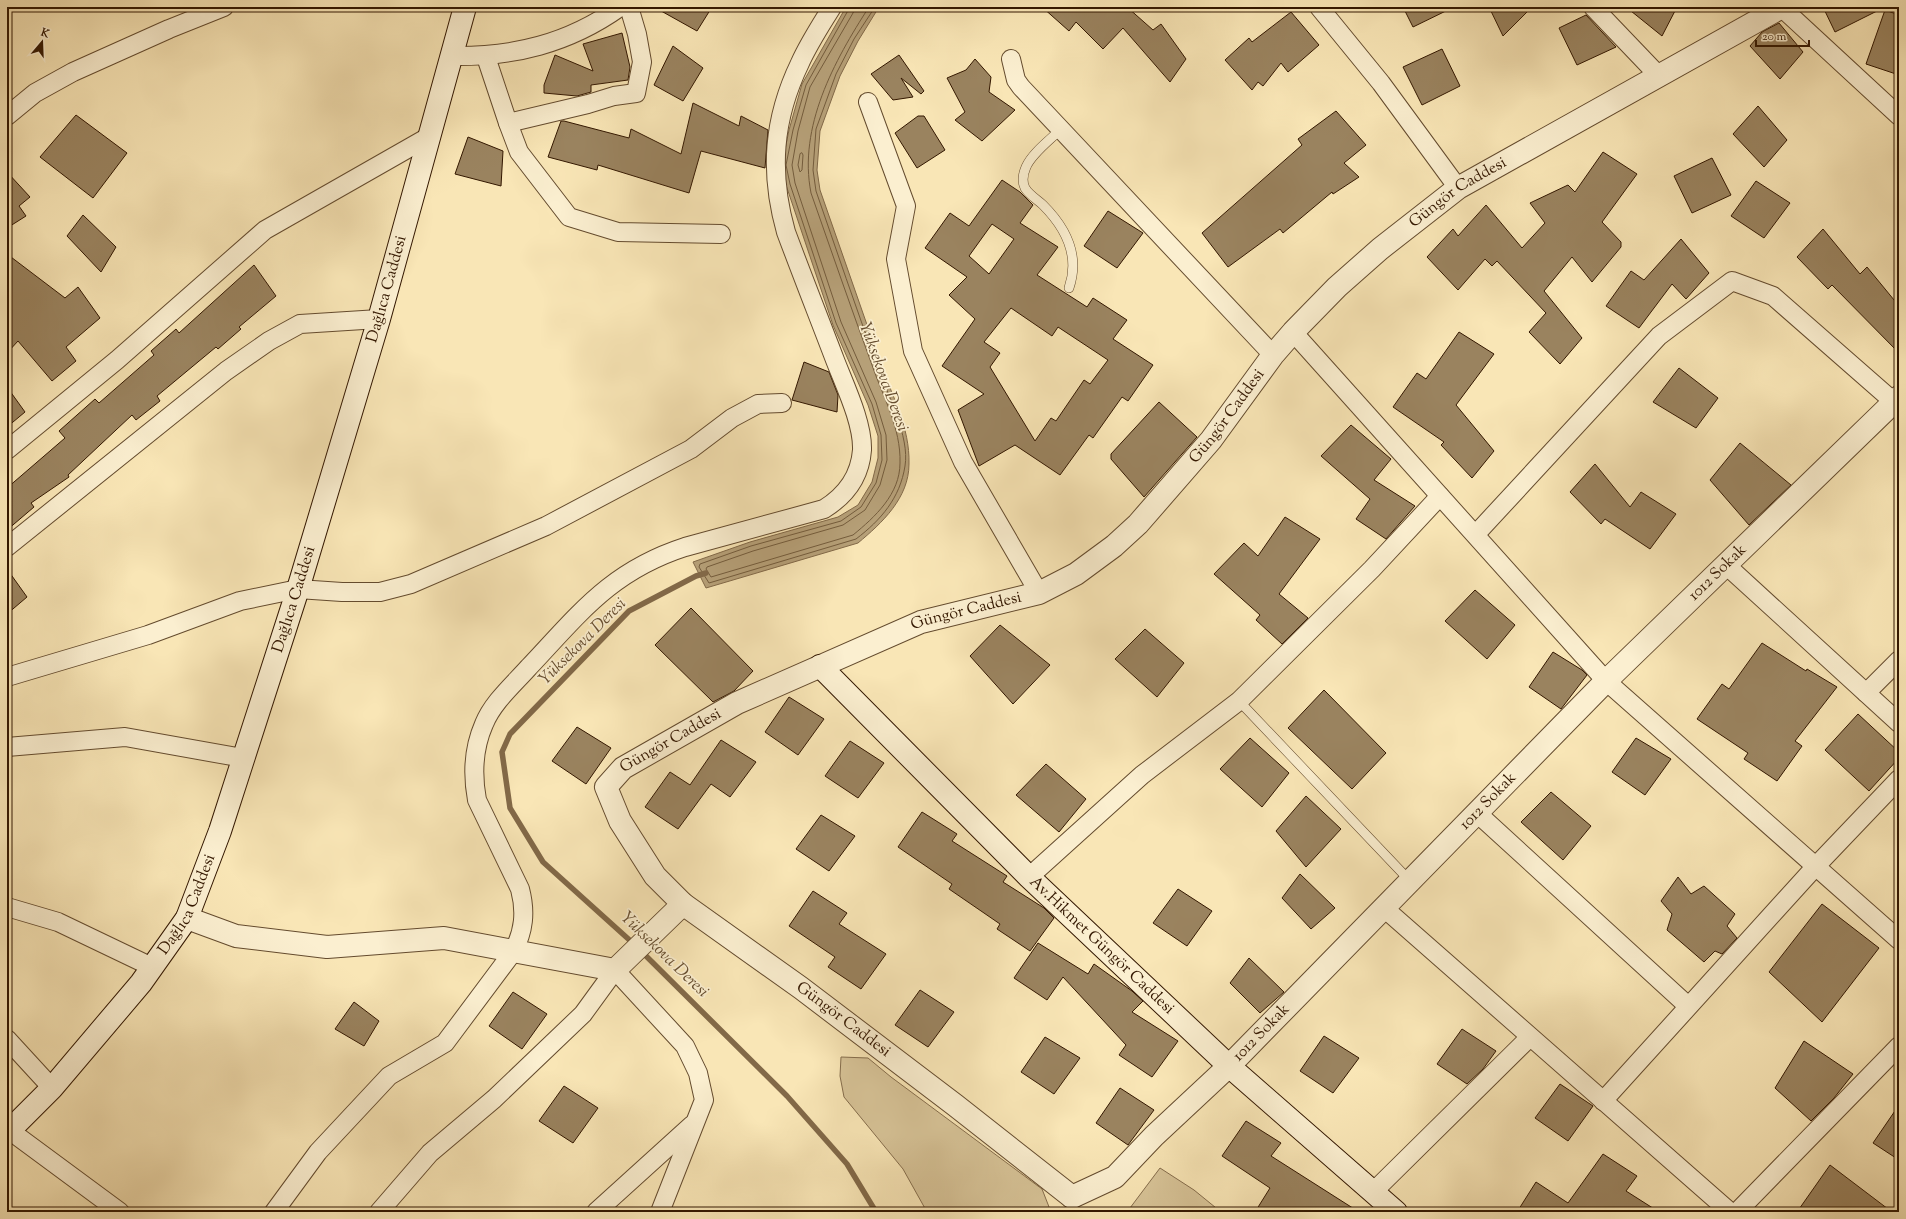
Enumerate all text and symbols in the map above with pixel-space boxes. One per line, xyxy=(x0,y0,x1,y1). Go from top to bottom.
north arrow xyxy=(22,22,62,62)
scale bar xyxy=(1756,22,1809,48)
text: K xyxy=(38,24,51,42)
text: 20 m xyxy=(1762,28,1787,46)
street label: Güngör Caddesi xyxy=(1404,151,1511,234)
street label: Dağlıca Caddesi xyxy=(361,232,413,346)
water label: Yüksekova Deresi xyxy=(852,319,914,435)
street label: Güngör Caddesi xyxy=(1184,364,1271,469)
street label: 1012 Sokak xyxy=(1683,539,1752,606)
street label: Dağlıca Caddesi xyxy=(267,543,322,656)
street label: Güngör Caddesi xyxy=(907,586,1025,637)
water label: Yüksekova Deresi xyxy=(534,593,632,691)
street label: Güngör Caddesi xyxy=(616,703,726,779)
street label: 1012 Sokak xyxy=(1454,767,1522,836)
street label: Dağlıca Caddesi xyxy=(153,851,222,960)
street label: Av.Hikmet Güngör Caddesi xyxy=(1024,871,1180,1020)
water label: Yüksekova Deresi xyxy=(614,906,714,1004)
street label: Güngör Caddesi xyxy=(791,977,896,1064)
street label: 1012 Sokak xyxy=(1228,999,1295,1067)

